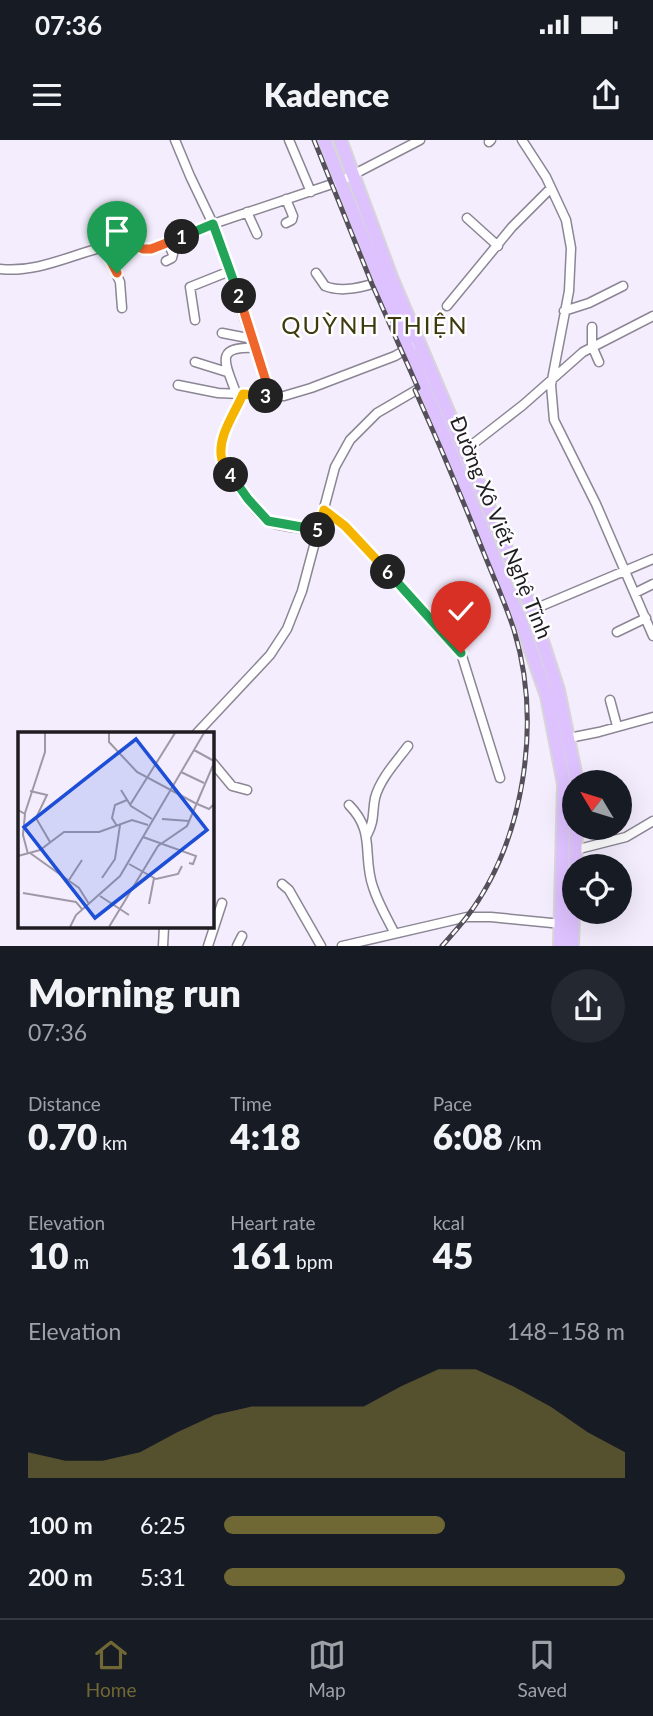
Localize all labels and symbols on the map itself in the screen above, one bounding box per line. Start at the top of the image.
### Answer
pin [87,201,147,273]
pin: 1 [164,220,200,254]
pin: 2 [222,278,256,314]
district label: QUỲNH THIỆN [281,310,469,339]
pin: 3 [248,378,284,414]
street label: Đường Xô Viết Nghệ Tĩnh [446,412,558,642]
pin: 4 [214,458,248,492]
pin: 5 [300,512,336,548]
pin: 6 [370,554,406,590]
pin [431,581,491,653]
inset map [18,732,214,928]
north arrow [562,770,632,840]

